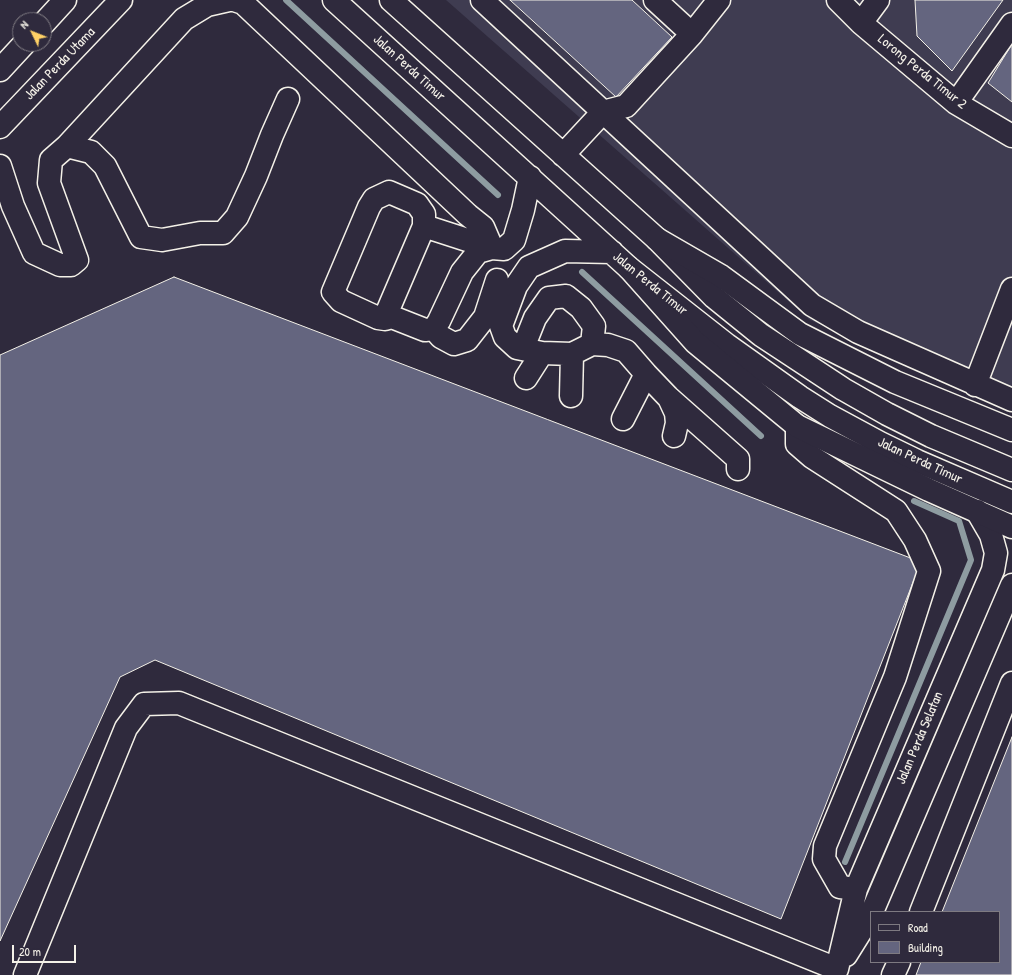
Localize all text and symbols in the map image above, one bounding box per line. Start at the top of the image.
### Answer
north arrow [12,12,52,52]
text: N [17,18,31,31]
street label: Jalan Perda Utama [21,24,99,104]
street label: Jalan Perda Timur [369,31,449,105]
street label: Lorong Perda Timur 2 [874,31,970,113]
street label: Jalan Perda Timur [609,249,691,319]
street label: Jalan Perda Timur [875,434,965,488]
street label: Jalan Perda Selatan [893,689,947,787]
legend [870,911,1000,963]
text: Road [908,919,928,936]
scale bar [14,937,78,963]
text: Building [908,939,943,956]
text: 20 m [19,943,41,960]

